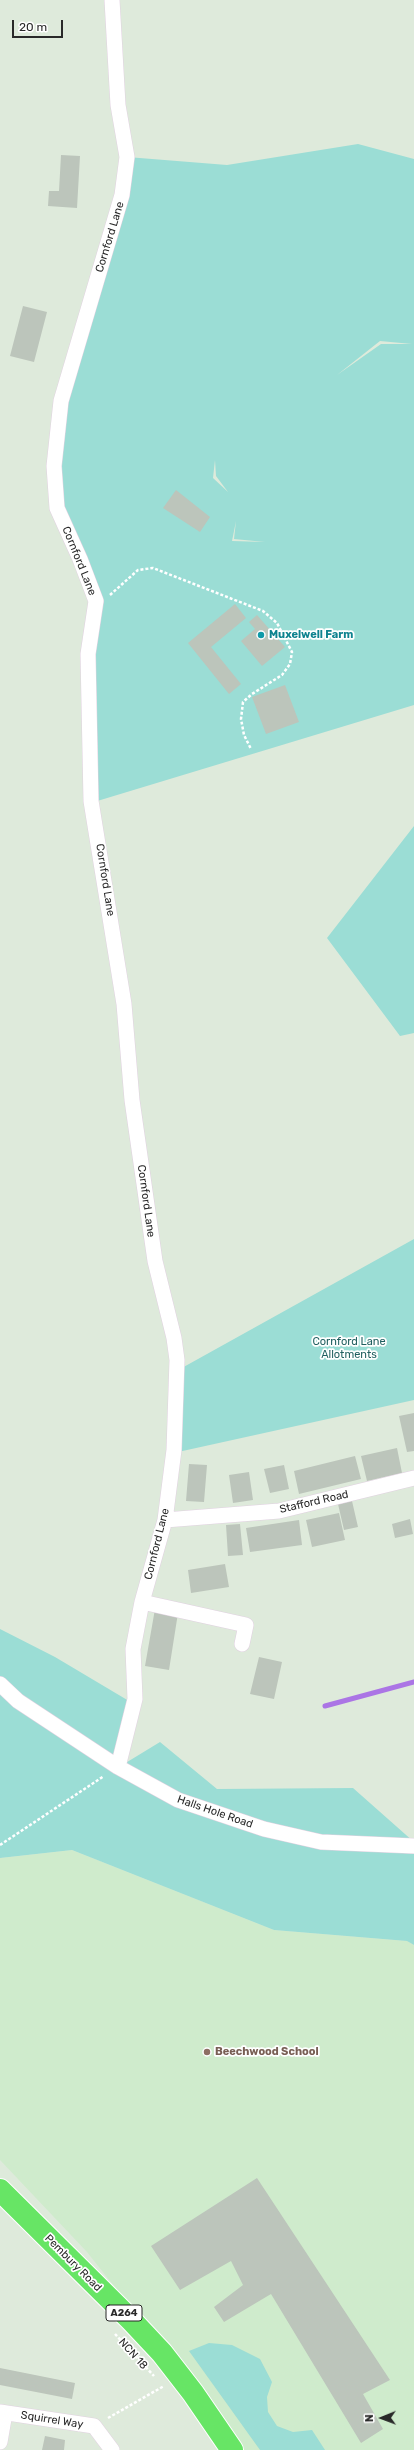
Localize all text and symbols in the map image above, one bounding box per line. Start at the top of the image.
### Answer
scale bar [14,12,65,38]
text: 20 m [19,20,47,34]
street label: Cornford Lane [93,200,127,274]
street label: Cornford Lane [59,525,99,597]
place label: Muxelwell Farm [269,628,353,642]
marker: Muxelwell Farm [256,630,266,640]
street label: Cornford Lane [93,843,117,917]
street label: Cornford Lane [134,1164,158,1238]
park label: Cornford Lane Allotments [312,1335,386,1361]
street label: Stafford Road [278,1488,350,1516]
street label: Cornford Lane [142,1507,172,1581]
street label: Halls Hole Road [175,1793,255,1831]
place label: Beechwood School [215,2045,319,2059]
marker: Beechwood School [202,2047,212,2057]
street label: Pembury Road [42,2232,104,2294]
road number: A264 [106,2305,142,2321]
street label: NCN 18 [116,2336,150,2372]
north arrow [362,2398,402,2438]
street label: Squirrel Way [20,2409,84,2431]
text: N [363,2414,376,2422]

